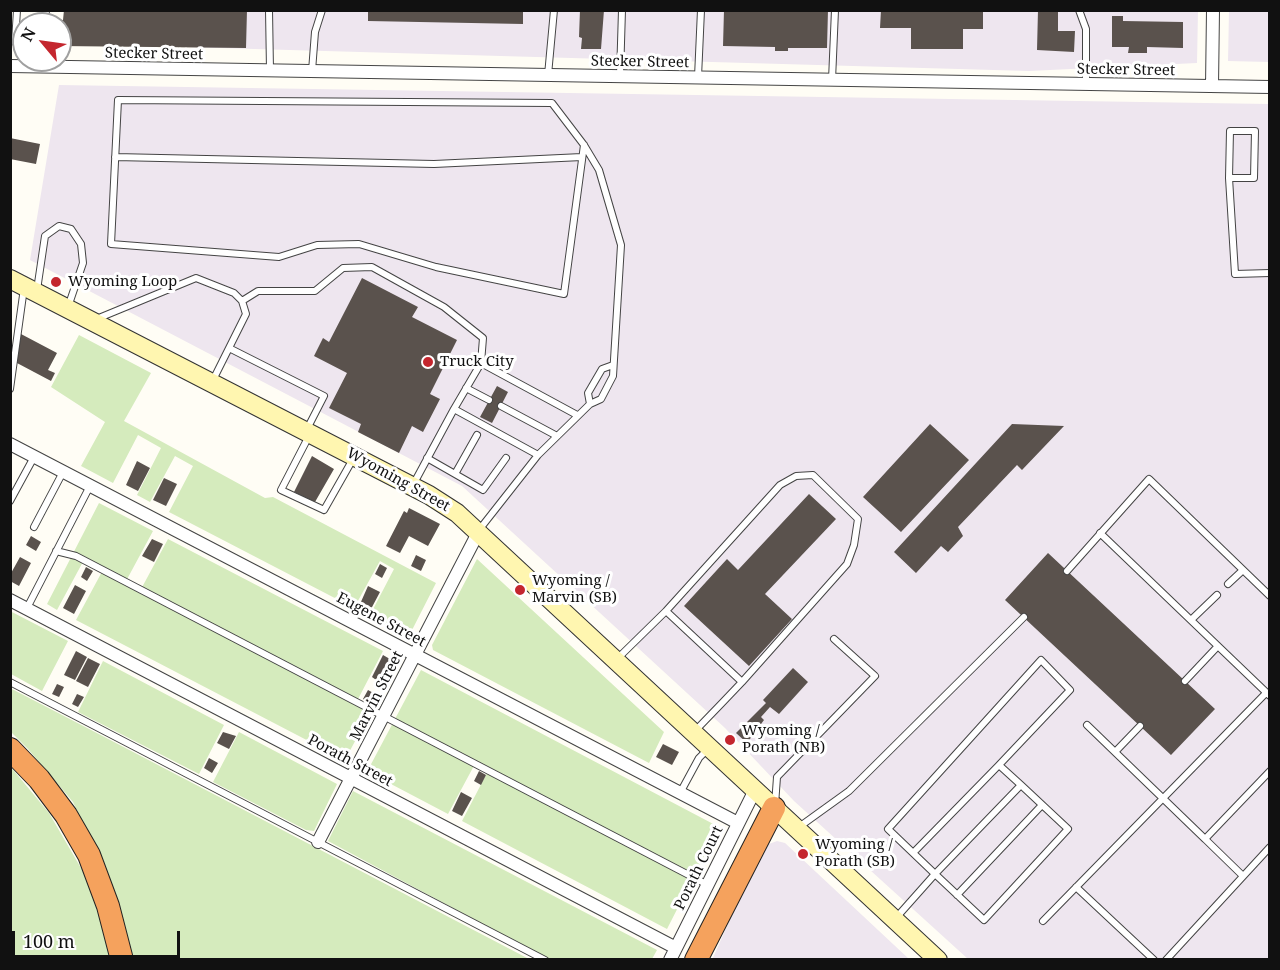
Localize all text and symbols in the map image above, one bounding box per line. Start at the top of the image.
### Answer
north arrow [12,12,72,72]
text: N [15,23,41,45]
street label: Stecker Street [105,44,203,64]
street label: Stecker Street [591,52,689,72]
street label: Stecker Street [1077,60,1175,80]
place label: Wyoming Loop [68,273,177,291]
marker: Wyoming Loop [49,275,63,289]
place label: Truck City [440,353,514,371]
marker: Truck City [421,355,435,369]
street label: Wyoming Street [343,444,453,516]
place label: Wyoming / Marvin (SB) [532,572,617,607]
marker: Wyoming / Marvin (SB) [513,583,527,597]
street label: Eugene Street [333,589,429,651]
street label: Marvin Street [347,648,407,744]
place label: Wyoming / Porath (NB) [742,722,825,757]
street label: Porath Street [305,731,395,791]
marker: Wyoming / Porath (NB) [723,733,737,747]
street label: Porath Court [671,823,727,913]
place label: Wyoming / Porath (SB) [815,836,895,871]
marker: Wyoming / Porath (SB) [796,847,810,861]
scale bar [15,919,183,957]
text: 100 m [23,929,75,953]

